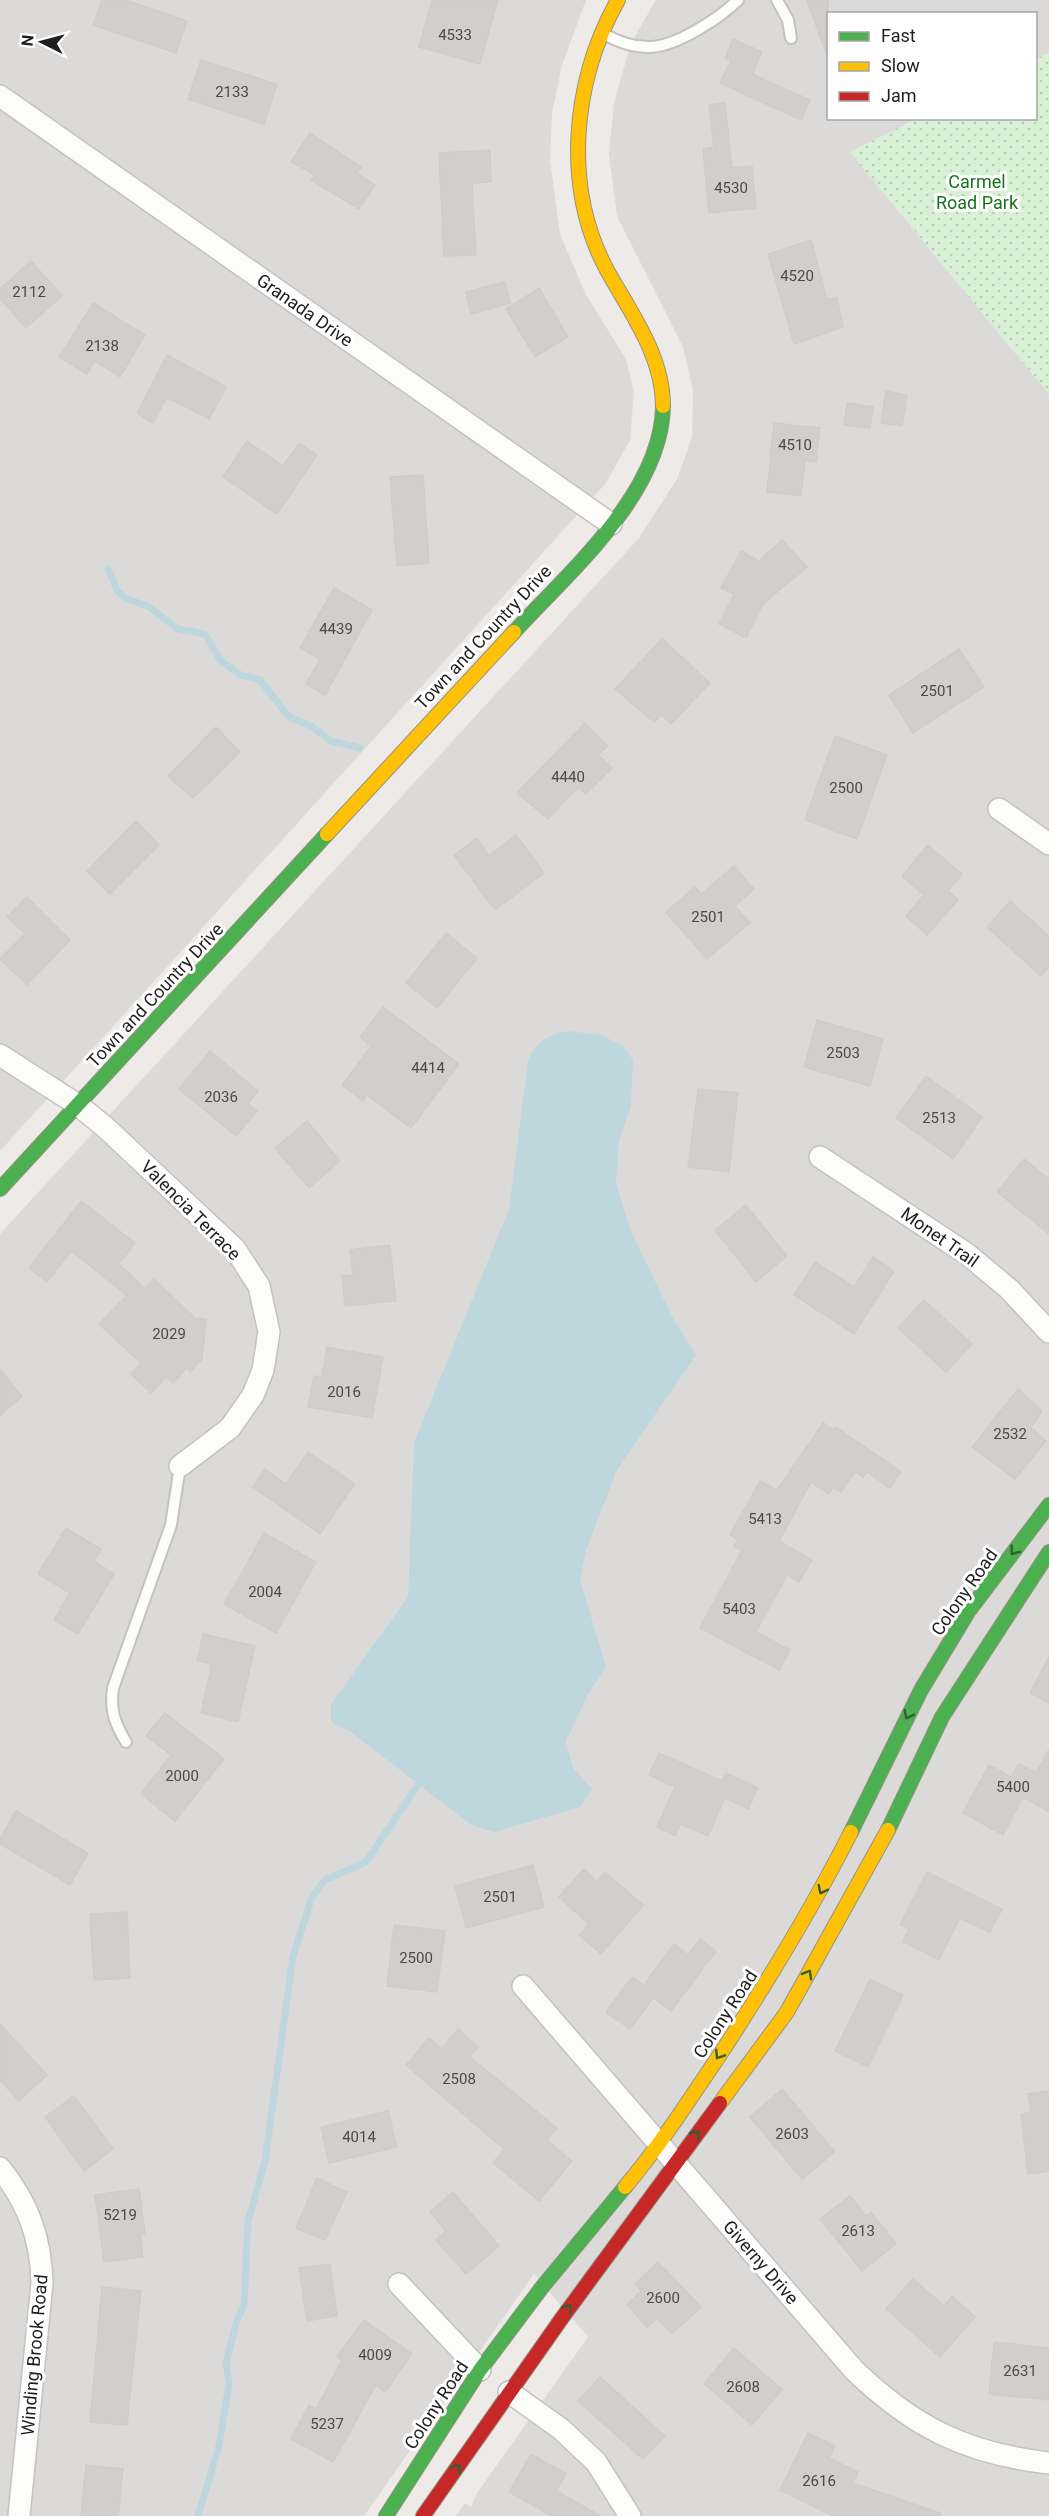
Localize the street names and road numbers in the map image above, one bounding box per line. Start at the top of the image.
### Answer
street label: Granada Drive [253,269,357,351]
street label: Town and Country Drive [411,560,555,714]
street label: Town and Country Drive [83,918,227,1072]
street label: Valencia Terrace [137,1156,245,1264]
street label: Monet Trail [897,1203,983,1271]
street label: Colony Road [926,1545,1002,1639]
street label: Colony Road [689,1966,761,2062]
street label: Giverny Drive [719,2216,803,2308]
street label: Winding Brook Road [16,2273,52,2437]
street label: Colony Road [400,2357,472,2453]

